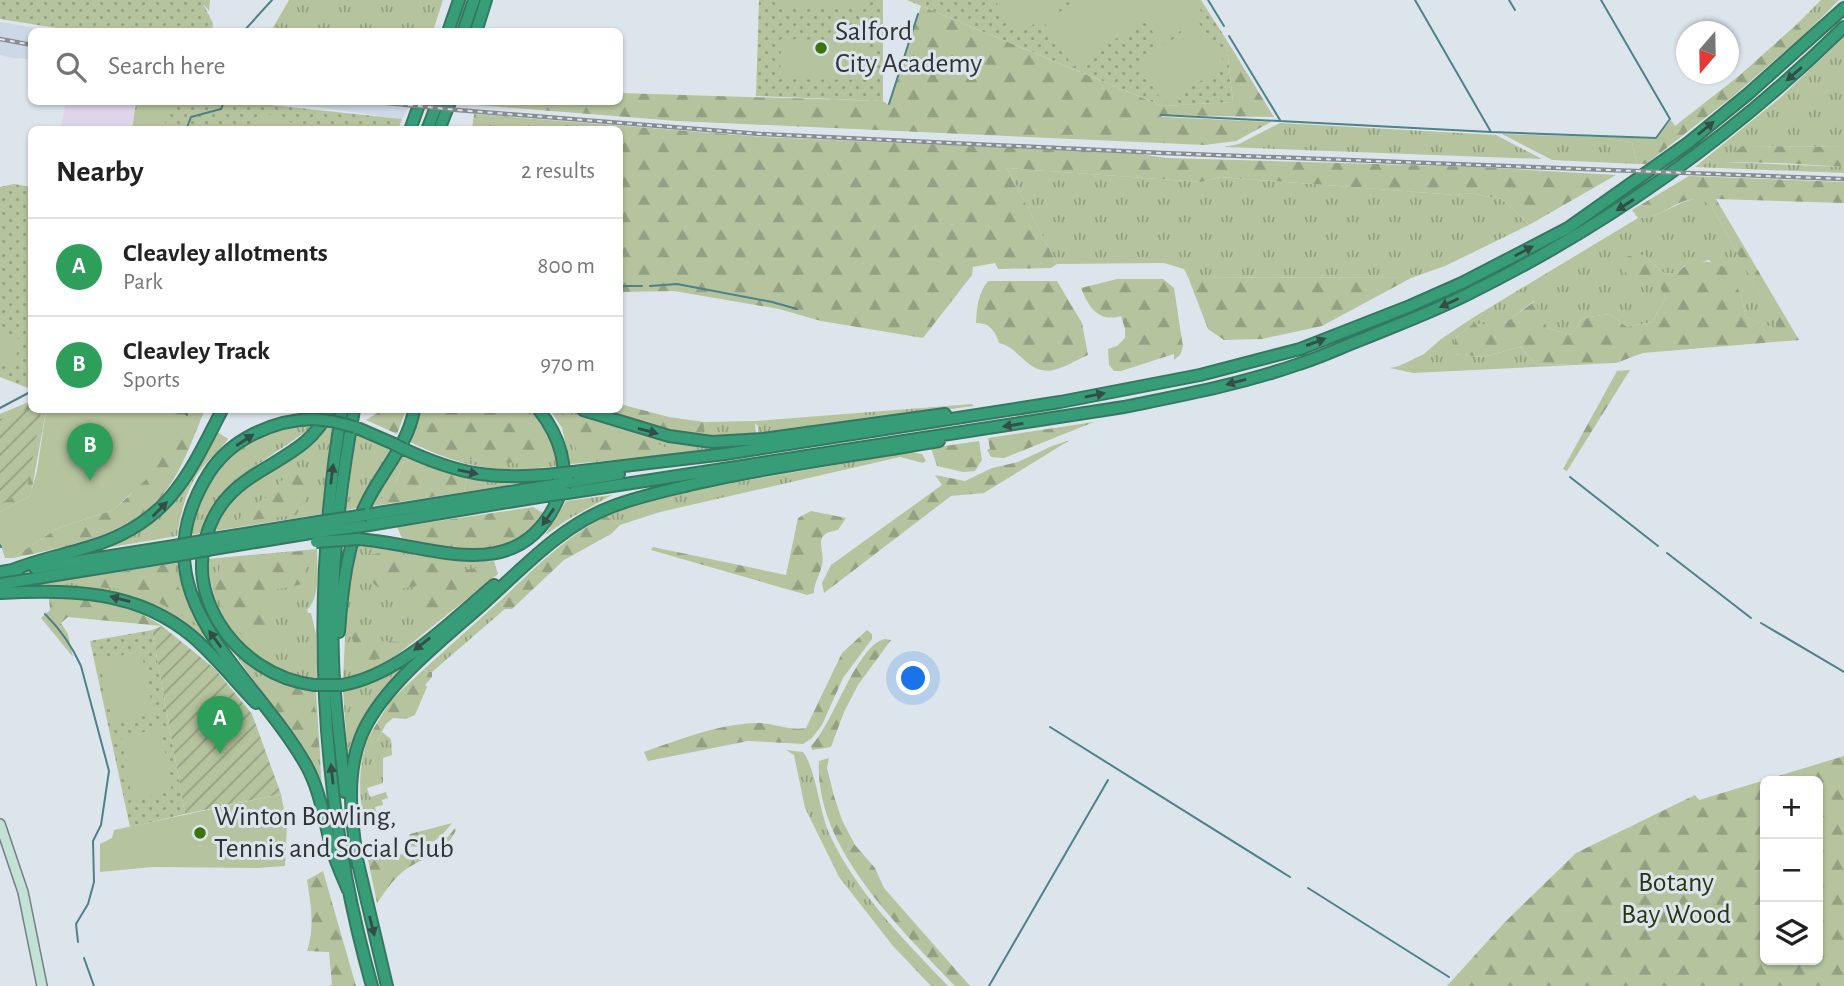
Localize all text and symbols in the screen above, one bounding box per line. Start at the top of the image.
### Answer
place label: Salford City Academy [835,18,982,78]
north arrow [1676,21,1739,84]
search box [28,28,623,105]
marker: Salford City Academy [813,40,829,56]
icon: search [52,48,90,86]
text: Search here [108,53,226,79]
one-way arrow [1785,66,1803,82]
one-way arrow [1697,122,1715,136]
text: Nearby [56,157,144,187]
text: 2 results [521,160,595,183]
one-way arrow [1615,199,1635,212]
text: Cleavley allotments [123,240,328,266]
one-way arrow [1514,245,1534,257]
text: A [72,255,86,278]
text: 800 m [538,255,595,278]
text: Park [123,271,163,294]
one-way arrow [1439,297,1459,309]
one-way arrow [1305,337,1326,348]
text: Cleavley Track [123,338,270,364]
text: B [72,353,86,376]
text: 970 m [540,353,595,376]
text: Sports [123,369,180,392]
one-way arrow [1225,378,1246,388]
one-way arrow [1084,390,1106,401]
one-way arrow [1001,420,1023,431]
pin: B [67,423,113,481]
one-way arrow [637,426,659,437]
one-way arrow [236,433,254,447]
one-way arrow [327,463,338,485]
one-way arrow [457,466,479,477]
one-way arrow [151,501,167,518]
one-way arrow [541,508,555,526]
one-way arrow [109,593,131,604]
one-way arrow [208,630,222,648]
one-way arrow [414,636,431,651]
your location [896,661,930,695]
pin: A [197,696,243,754]
one-way arrow [326,763,337,785]
map controls [1760,776,1823,965]
button: + [1760,776,1823,839]
place label: Winton Bowling, Tennis and Social Club [214,803,454,863]
marker: Winton Bowling, Tennis and Social Club [192,825,208,841]
button: − [1760,839,1823,902]
park label: Botany Bay Wood [1621,869,1731,929]
button: layers [1760,902,1823,965]
one-way arrow [367,915,378,937]

